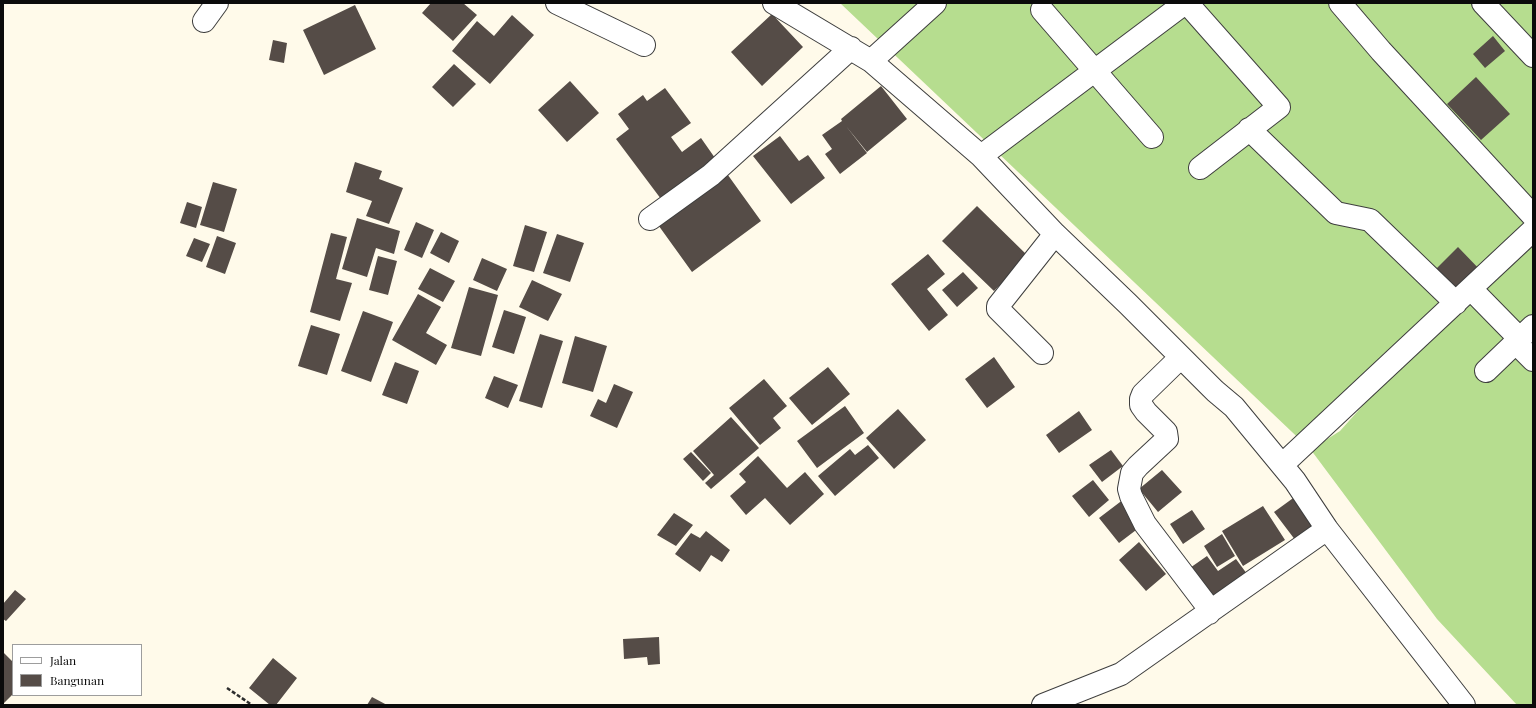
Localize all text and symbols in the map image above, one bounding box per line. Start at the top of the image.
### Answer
legend [12,644,142,696]
text: Jalan [50,652,76,668]
text: Bangunan [50,672,104,688]

